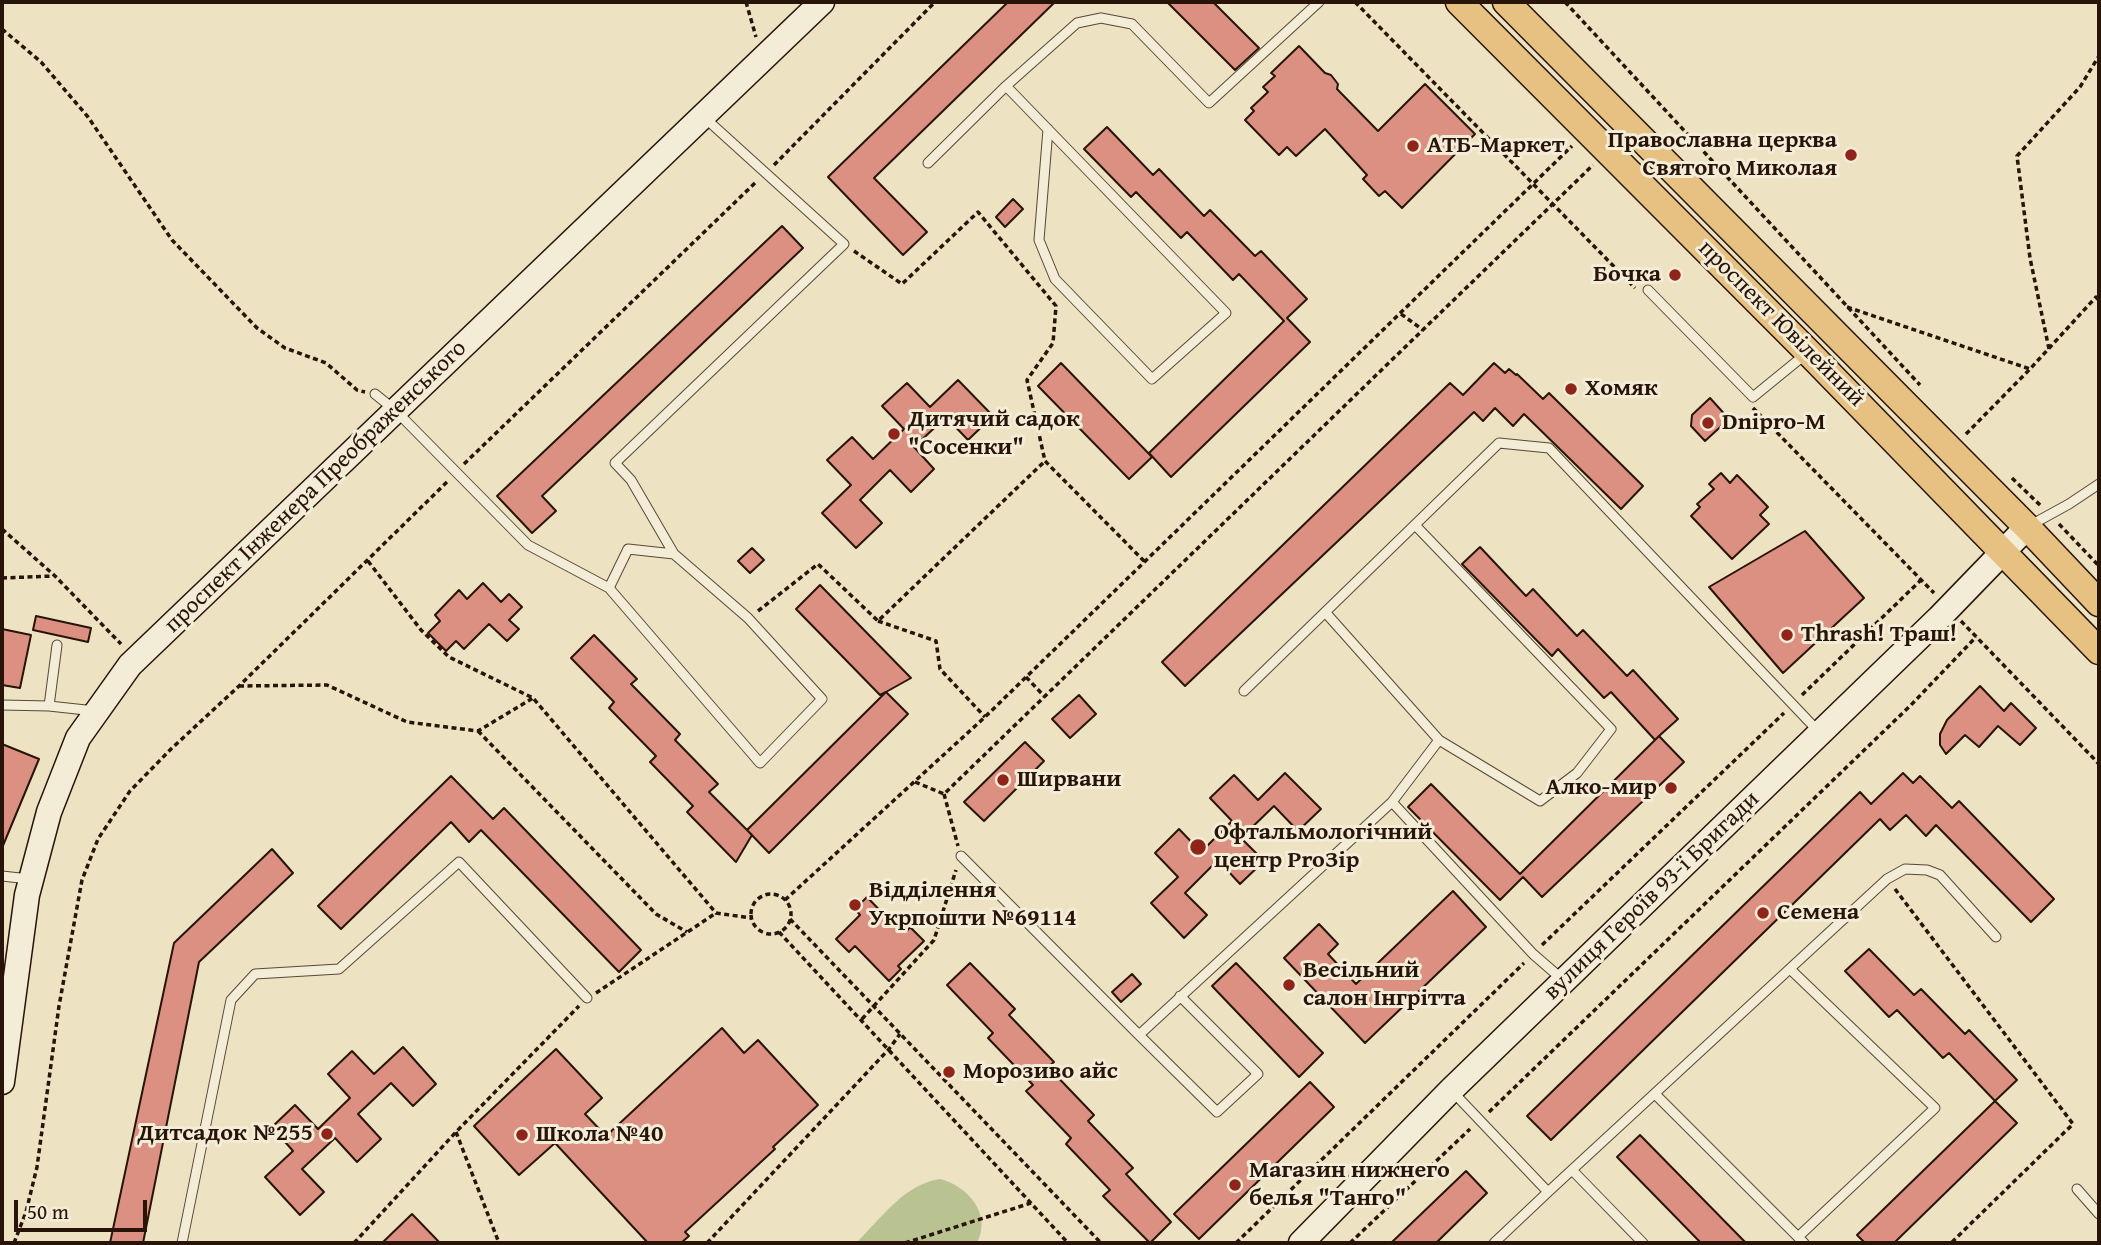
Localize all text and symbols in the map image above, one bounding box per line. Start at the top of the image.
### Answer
place label: Православна церква Святого Миколая [1608,127,1837,183]
place label: АТБ-Маркет [1427,132,1565,160]
marker: АТБ-Маркет [1405,138,1421,154]
marker: Православна церква Святого Миколая [1843,147,1859,163]
street label: проспект Ювілейний [1692,235,1870,413]
place label: Бочка [1593,261,1661,289]
marker: Бочка [1667,267,1683,283]
street label: проспект Інженера Преображенського [159,335,473,639]
place label: Хомяк [1585,375,1658,403]
marker: Хомяк [1563,381,1579,397]
place label: Дитячий садок "Сосенки" [908,406,1080,462]
place label: Dnipro-M [1722,409,1826,437]
marker: Dnipro-M [1700,415,1716,431]
marker: Дитячий садок "Сосенки" [886,426,902,442]
place label: Thrash! Траш! [1801,621,1957,649]
marker: Thrash! Траш! [1779,627,1795,643]
place label: Ширвани [1017,766,1121,794]
marker: Ширвани [995,772,1011,788]
place label: Алко-мир [1546,774,1657,802]
marker: Алко-мир [1663,780,1679,796]
street label: вулиця Героїв 93-ї Бригади [1538,785,1766,1007]
place label: Офтальмологічний центр ProЗір [1214,819,1432,875]
marker: Офтальмологічний центр ProЗір [1188,837,1208,857]
place label: Відділення Укрпошти №69114 [869,877,1077,933]
marker: Відділення Укрпошти №69114 [847,897,863,913]
place label: Семена [1777,899,1859,927]
marker: Семена [1755,905,1771,921]
place label: Весільний салон Інгрітта [1303,957,1466,1013]
marker: Весільний салон Інгрітта [1281,977,1297,993]
place label: Морозиво айс [963,1058,1118,1086]
marker: Морозиво айс [941,1064,957,1080]
place label: Дитсадок №255 [138,1120,313,1148]
place label: Школа №40 [536,1121,663,1149]
marker: Дитсадок №255 [319,1126,335,1142]
marker: Школа №40 [514,1127,530,1143]
place label: Магазин нижнего белья "Танго" [1249,1157,1450,1213]
marker: Магазин нижнего белья "Танго" [1227,1177,1243,1193]
scale bar [18,1186,150,1230]
text: 50 m [27,1196,69,1227]

